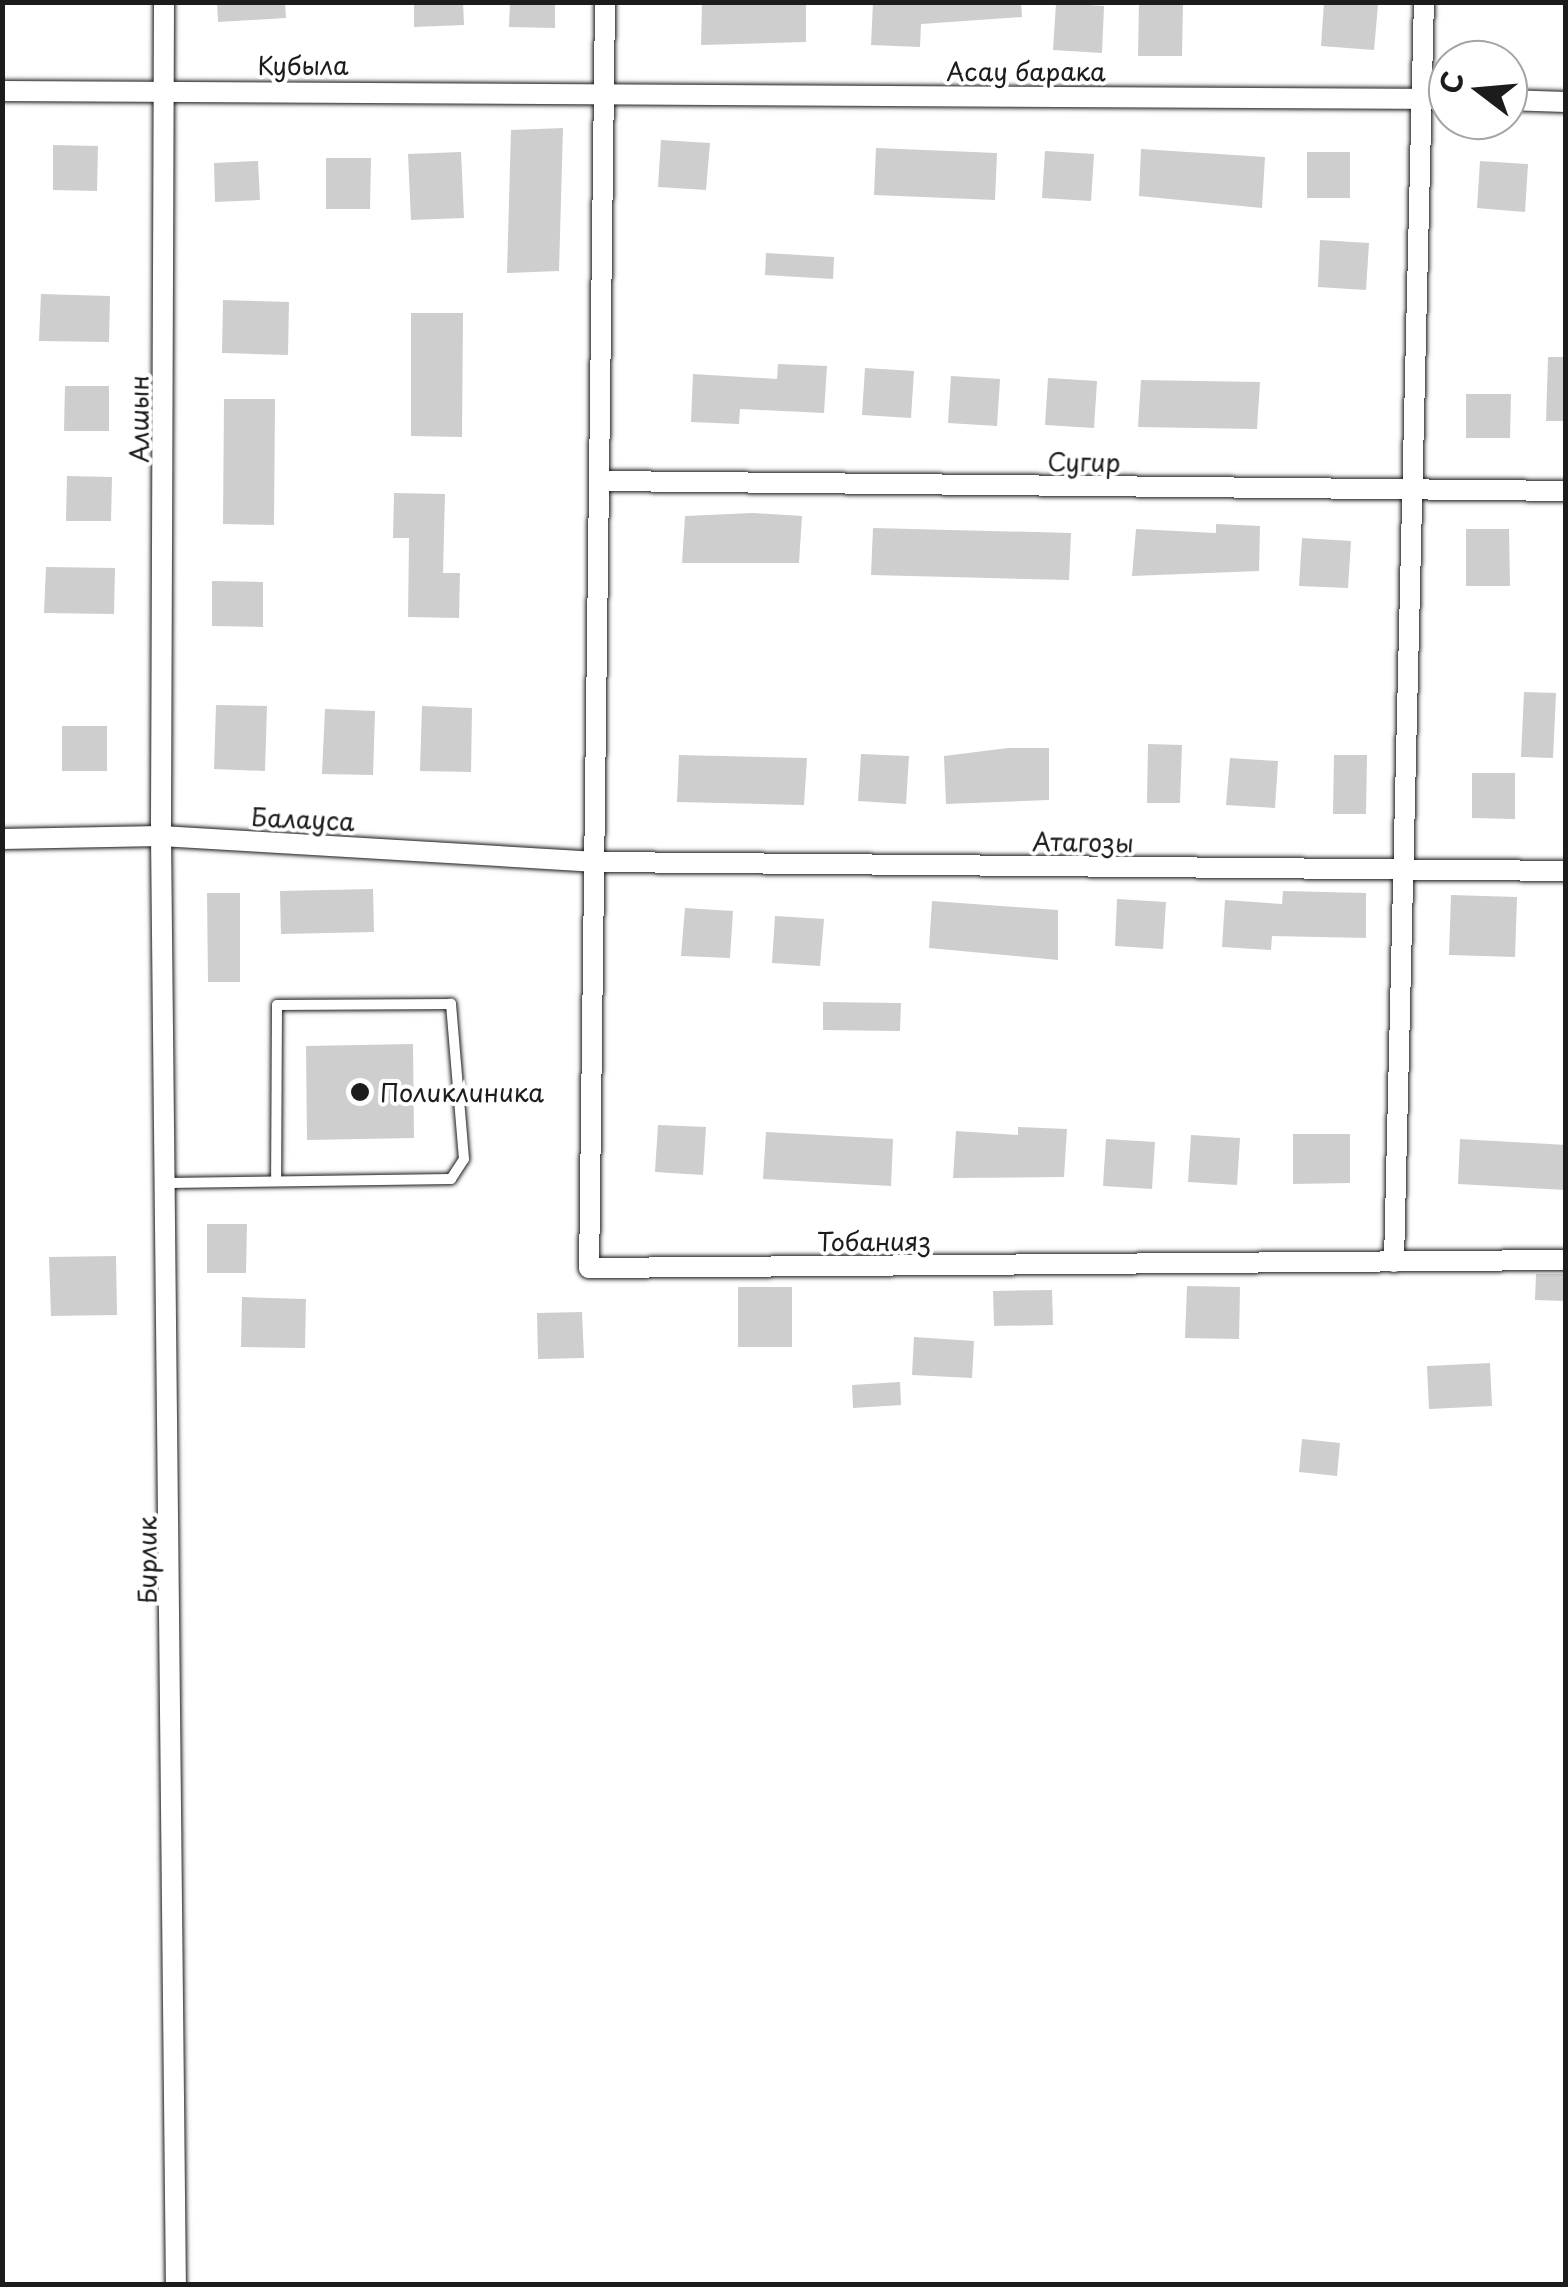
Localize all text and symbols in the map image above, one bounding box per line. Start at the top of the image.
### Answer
north arrow [1428,40,1528,140]
street label: Кубыла [258,50,348,80]
street label: Асау барака [946,56,1106,86]
text: С [1427,66,1474,98]
street label: Алшын [124,375,154,463]
street label: Сугир [1047,446,1121,478]
street label: Балауса [251,801,355,837]
street label: Атагозы [1032,826,1134,858]
place label: Поликлиника [380,1077,544,1107]
marker: Поликлиника [349,1081,371,1103]
street label: Тобанияз [817,1226,931,1256]
street label: Бирлик [132,1516,162,1604]

